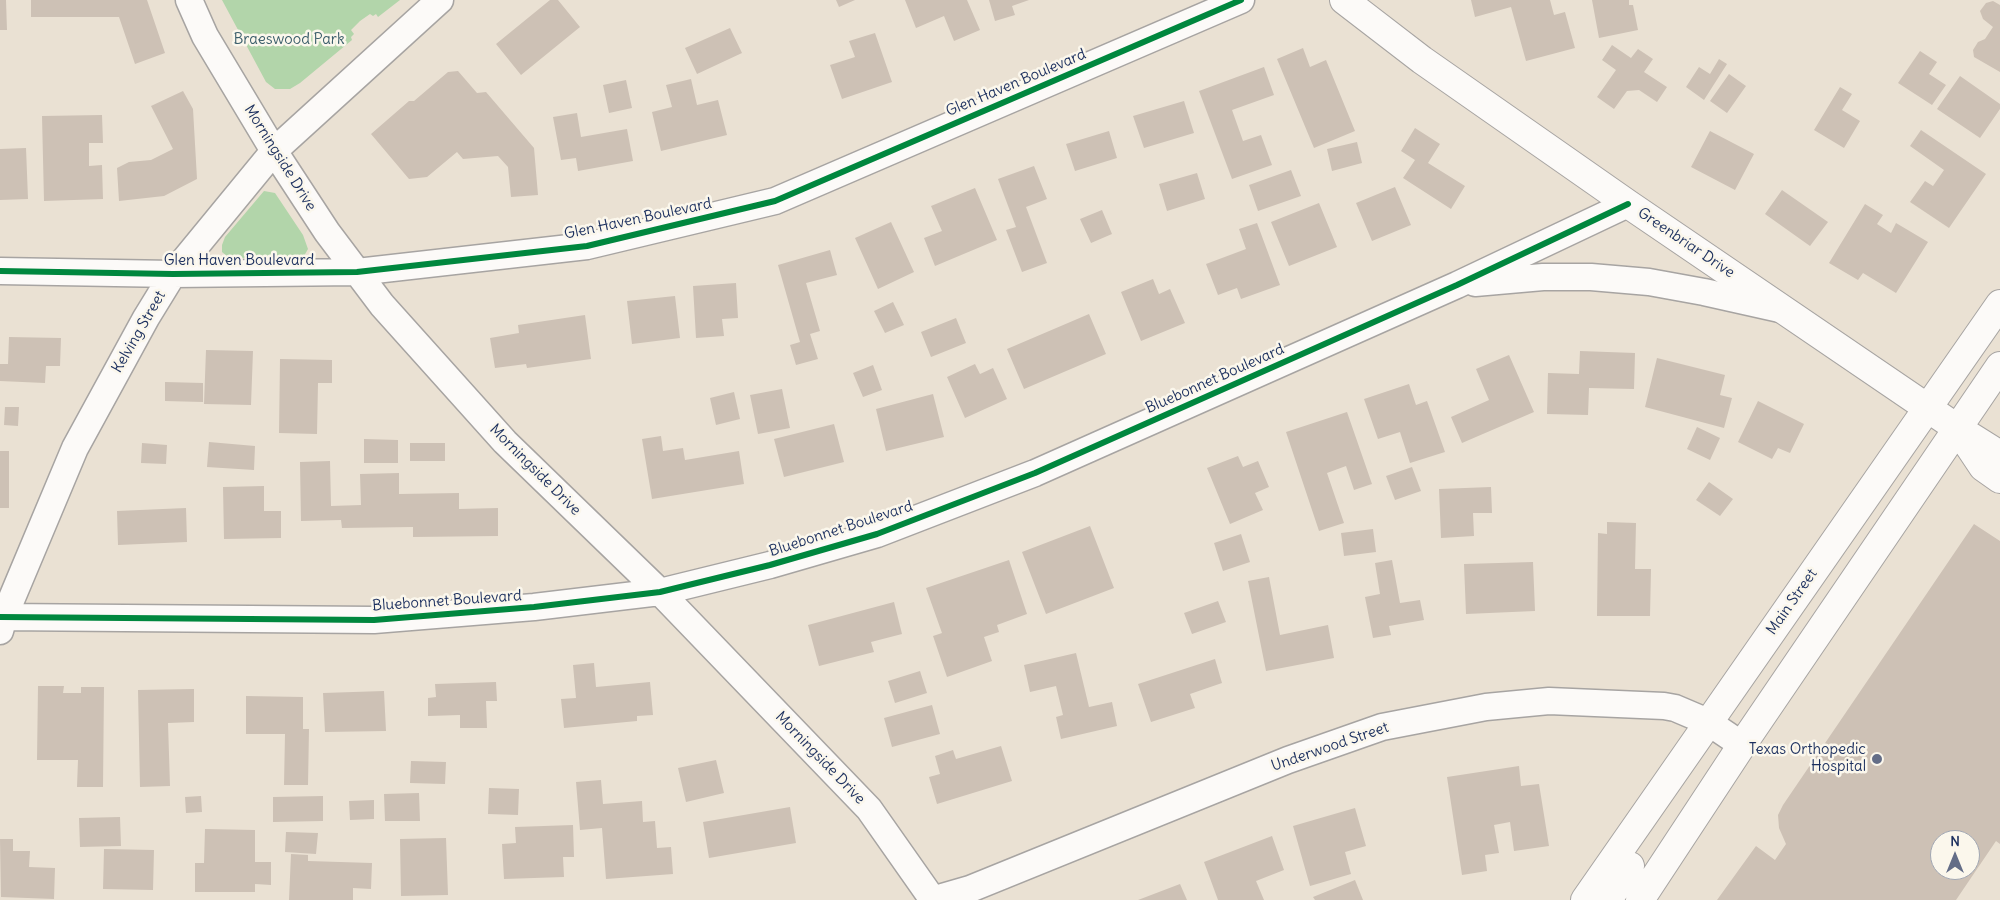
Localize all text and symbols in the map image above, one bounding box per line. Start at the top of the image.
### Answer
park label: Braeswood Park [233,31,345,49]
street label: Glen Haven Boulevard [943,45,1089,121]
street label: Morningside Drive [240,102,320,214]
street label: Glen Haven Boulevard [563,195,713,243]
street label: Greenbriar Drive [1634,204,1738,282]
street label: Glen Haven Boulevard [164,252,314,270]
street label: Kelving Street [108,288,170,376]
street label: Bluebonnet Boulevard [1143,340,1287,418]
street label: Morningside Drive [486,421,584,519]
street label: Bluebonnet Boulevard [767,497,915,561]
street label: Main Street [1763,566,1821,638]
street label: Bluebonnet Boulevard [372,587,522,615]
street label: Morningside Drive [771,708,869,808]
street label: Underwood Street [1269,718,1391,776]
place label: Texas Orthopedic Hospital [1749,741,1866,776]
marker: Texas Orthopedic Hospital [1870,752,1884,766]
north arrow [1930,830,1980,880]
text: N [1950,832,1960,850]

